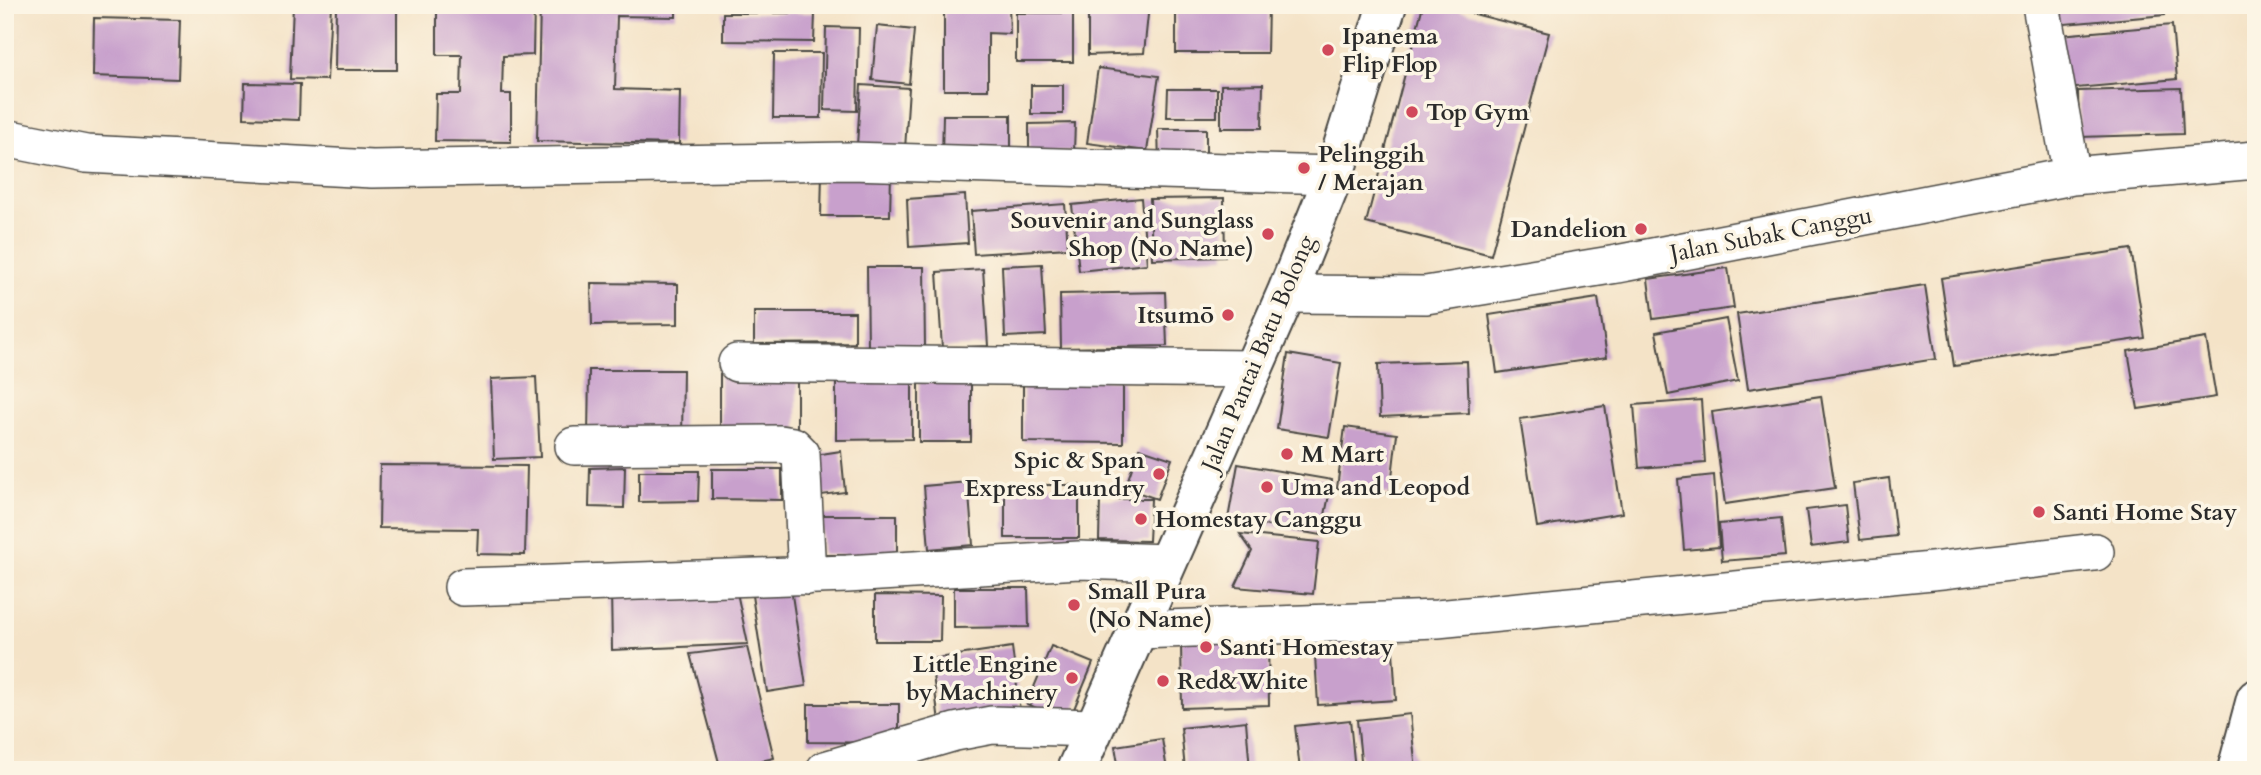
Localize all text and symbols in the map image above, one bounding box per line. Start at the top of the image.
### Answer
place label: Ipanema Flip Flop [1342,20,1438,81]
marker: Ipanema Flip Flop [1320,42,1336,58]
place label: Top Gym [1426,96,1530,129]
marker: Top Gym [1404,104,1420,120]
place label: Pelinggih / Merajan [1318,138,1425,199]
marker: Pelinggih / Merajan [1296,160,1312,176]
street label: Jalan Subak Canggu [1664,199,1875,271]
place label: Souvenir and Sunglass Shop (No Name) [1011,204,1254,265]
place label: Dandelion [1511,213,1628,246]
marker: Dandelion [1633,221,1649,237]
marker: Souvenir and Sunglass Shop (No Name) [1260,226,1276,242]
street label: Jalan Pantai Batu Bolong [1193,229,1323,479]
place label: Itsumō [1137,299,1214,332]
marker: Itsumō [1220,307,1236,323]
place label: M Mart [1301,438,1385,471]
place label: Spic & Span Express Laundry [964,444,1146,505]
marker: M Mart [1279,446,1295,462]
marker: Spic & Span Express Laundry [1151,466,1167,482]
place label: Uma and Leopod [1281,471,1471,504]
marker: Uma and Leopod [1259,479,1275,495]
place label: Santi Home Stay [2053,496,2237,529]
place label: Homestay Canggu [1155,503,1362,536]
marker: Santi Home Stay [2031,504,2047,520]
marker: Homestay Canggu [1133,511,1149,527]
place label: Small Pura (No Name) [1088,575,1212,636]
marker: Small Pura (No Name) [1066,597,1082,613]
place label: Santi Homestay [1220,631,1394,664]
marker: Santi Homestay [1198,639,1214,655]
place label: Little Engine by Machinery [906,648,1058,709]
place label: Red&White [1177,665,1308,698]
marker: Little Engine by Machinery [1064,670,1080,686]
marker: Red&White [1155,673,1171,689]

